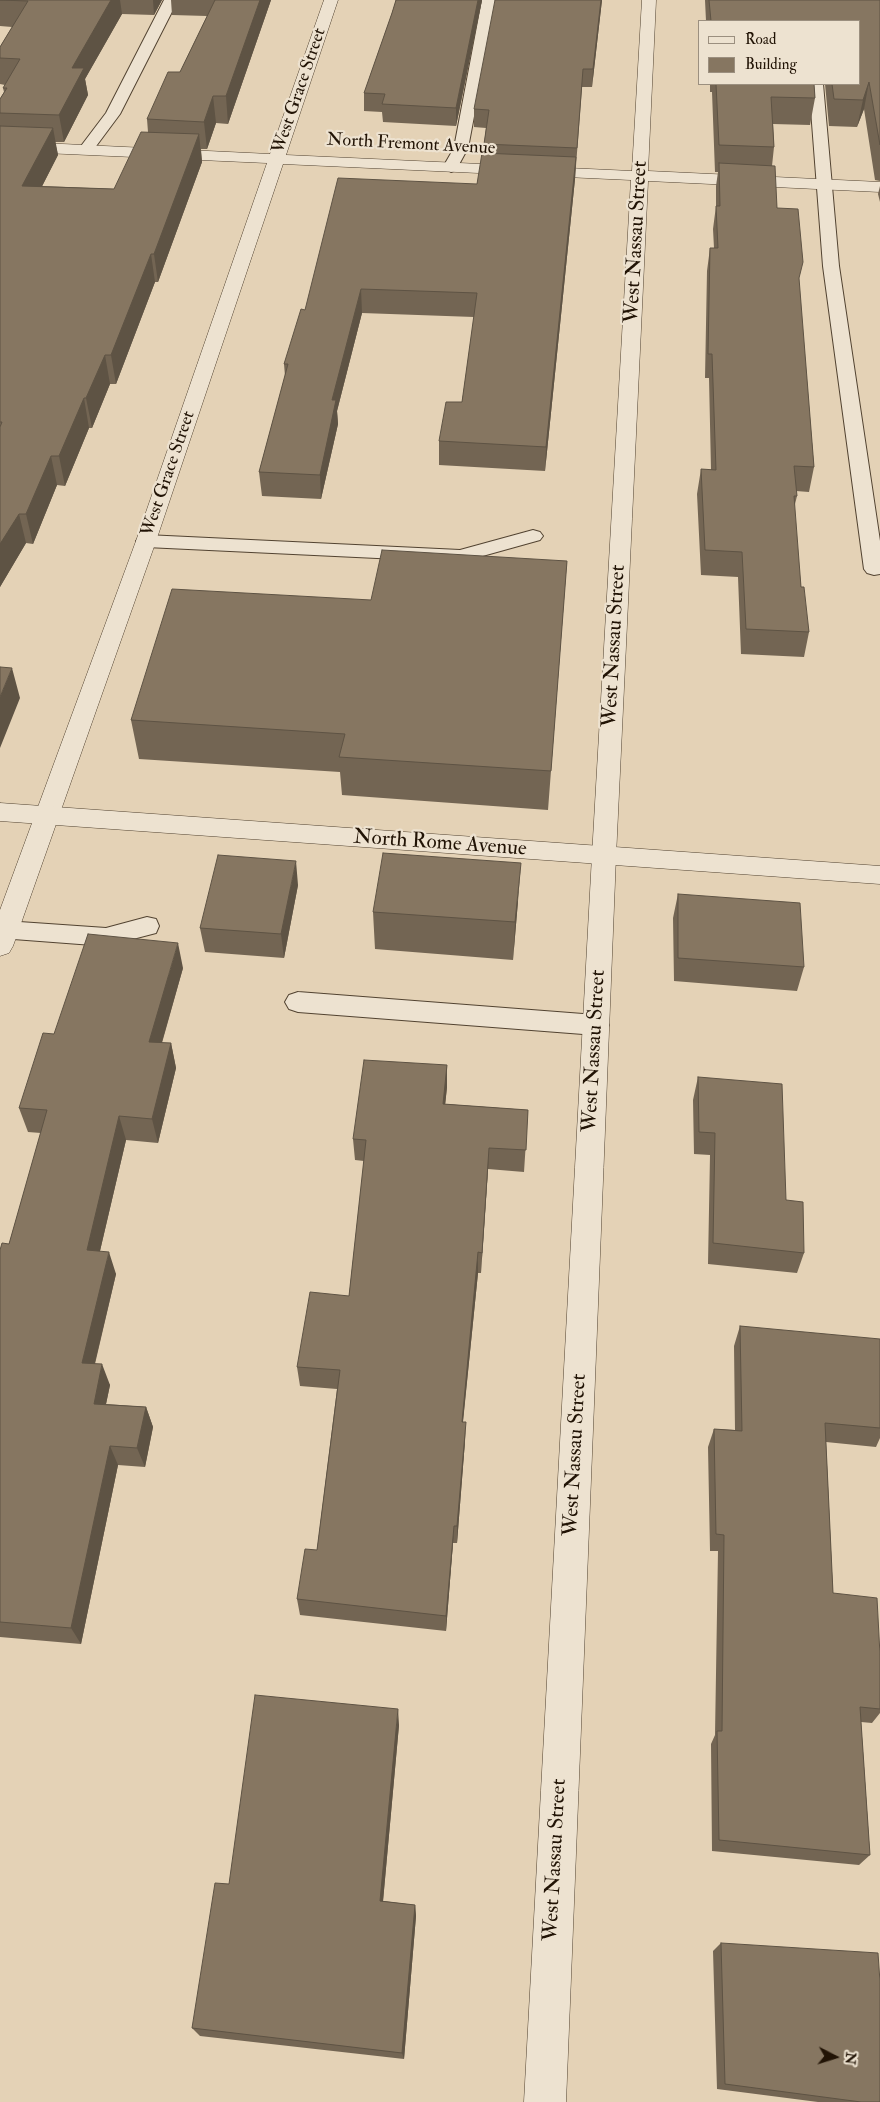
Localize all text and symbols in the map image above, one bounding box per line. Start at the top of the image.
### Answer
legend [698,20,860,85]
street label: West Grace Street [268,25,332,157]
text: Road [745,30,776,49]
text: Building [745,55,797,74]
street label: North Fremont Avenue [326,130,496,160]
street label: West Nassau Street [620,160,654,324]
street label: West Grace Street [137,408,201,540]
street label: West Nassau Street [598,564,632,728]
street label: North Rome Avenue [353,825,527,863]
street label: West Nassau Street [578,969,612,1133]
street label: West Nassau Street [559,1373,593,1537]
street label: West Nassau Street [539,1778,573,1942]
north arrow [810,2032,860,2082]
text: N [841,2051,859,2065]

